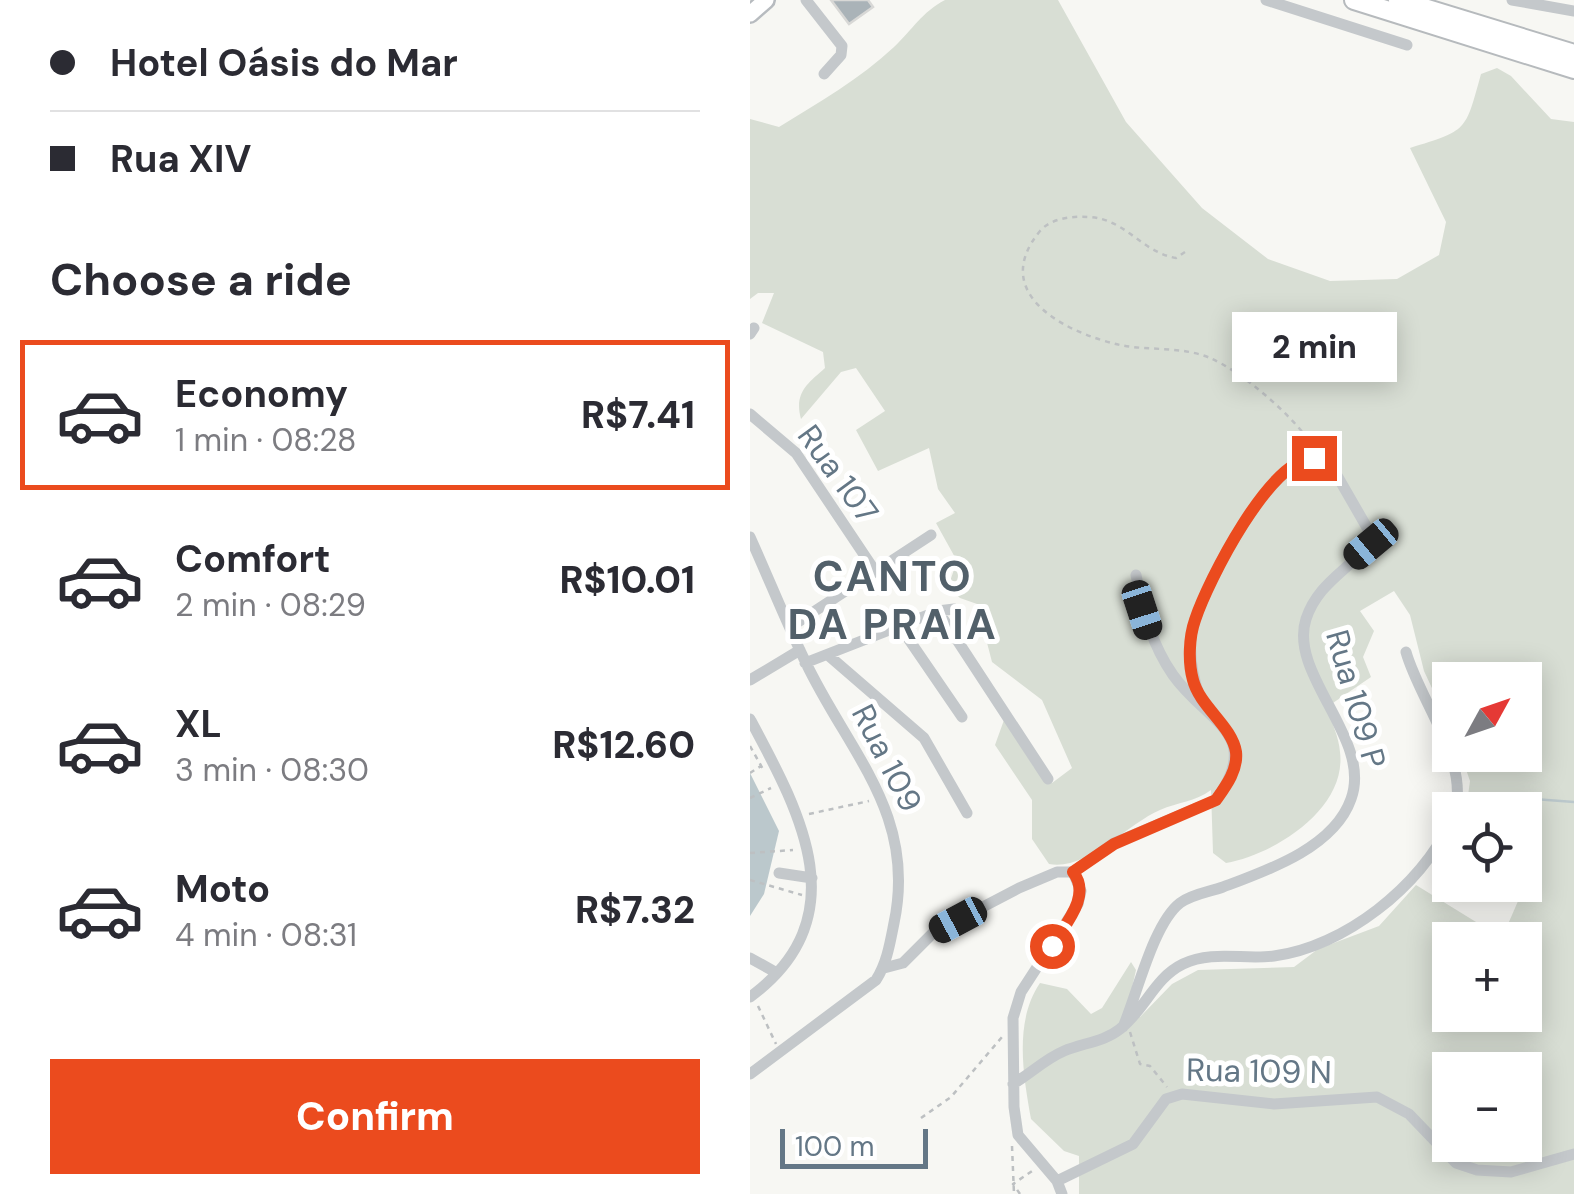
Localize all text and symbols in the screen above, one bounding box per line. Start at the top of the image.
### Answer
text: Hotel Oásis do Mar [110,38,458,88]
text: Rua XIV [110,134,251,184]
text: Choose a ride [50,250,352,309]
callout: 2 min [1232,313,1396,383]
text: 2 min [1272,326,1357,368]
text: Economy [175,369,348,419]
icon: car [55,370,145,460]
text: R$7.41 [581,390,695,440]
street label: Rua 107 [788,416,888,532]
text: 1 min · 08:28 [175,419,357,461]
route end [1292,436,1337,481]
car [1338,513,1404,575]
text: Comfort [175,534,331,584]
icon: car [55,535,145,625]
district label: CANTO DA PRAIA [788,549,998,652]
text: R$10.01 [559,555,695,605]
car [1118,577,1166,643]
text: 2 min · 08:29 [175,584,366,626]
street label: Rua 109 P [1316,625,1396,773]
north arrow [1432,662,1542,772]
map controls [1432,662,1542,1162]
street label: Rua 109 [842,697,932,819]
text: XL [175,699,222,749]
icon: car [55,700,145,790]
text: R$12.60 [552,720,695,770]
text: 3 min · 08:30 [175,749,369,791]
button: locate [1432,792,1542,902]
text: Moto [175,864,270,914]
icon: car [55,865,145,955]
text: R$7.32 [575,885,695,935]
car [924,893,992,947]
text: 4 min · 08:31 [175,914,357,956]
button: + [1432,922,1542,1032]
route start [1030,924,1075,969]
street label: Rua 109 N [1186,1049,1332,1093]
button: − [1432,1052,1542,1162]
button: Confirm [50,1059,700,1174]
scale bar [780,1124,928,1168]
text: 100 m [795,1128,874,1165]

